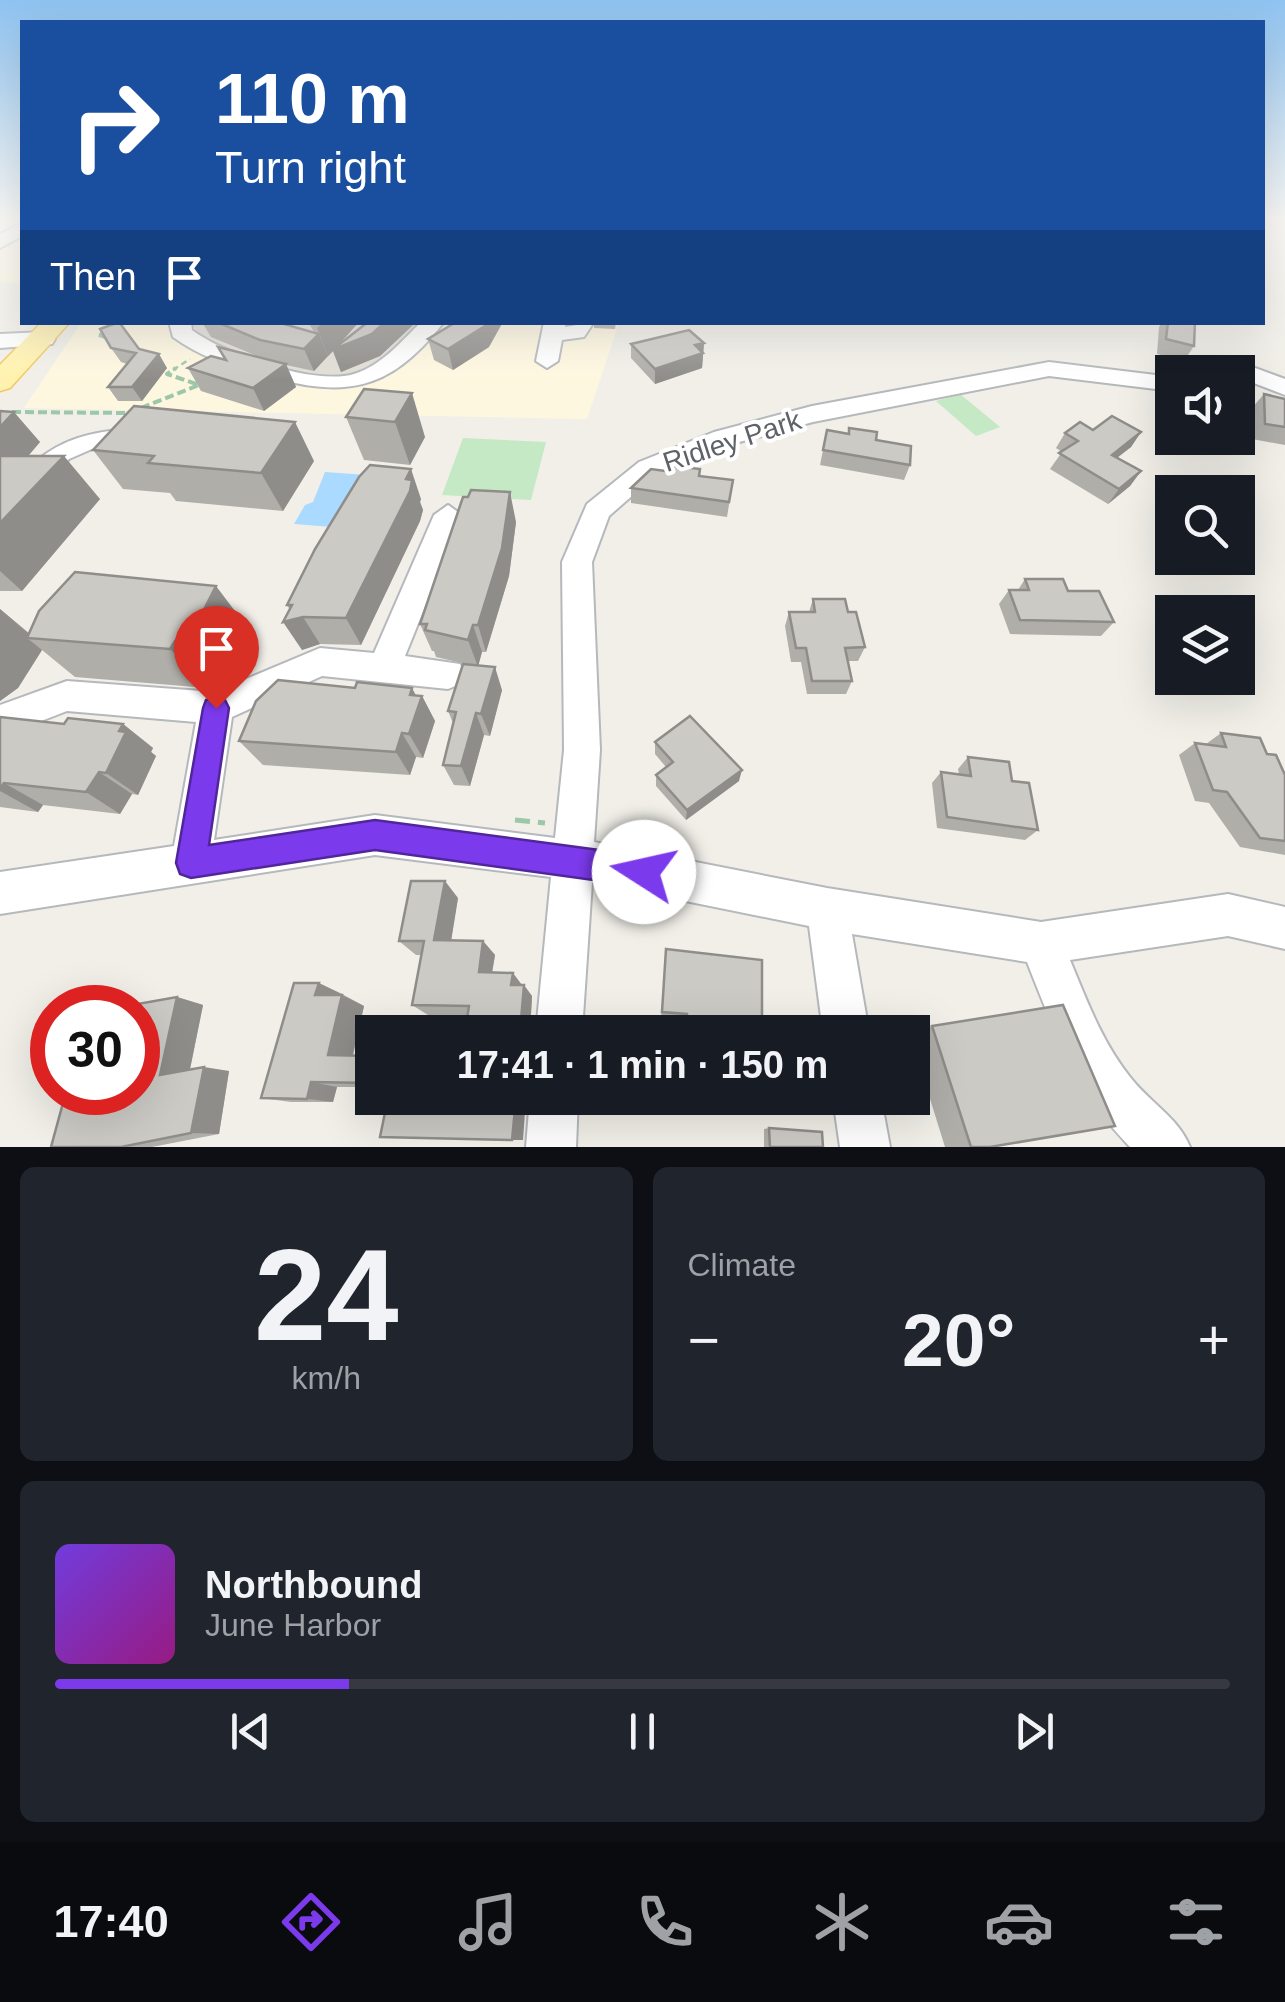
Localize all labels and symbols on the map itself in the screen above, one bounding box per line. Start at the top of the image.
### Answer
street label: Ridley Park [659,404,806,478]
pin [174,606,259,709]
position arrow [592,820,696,924]
speed limit sign: 30 [30,985,160,1115]

